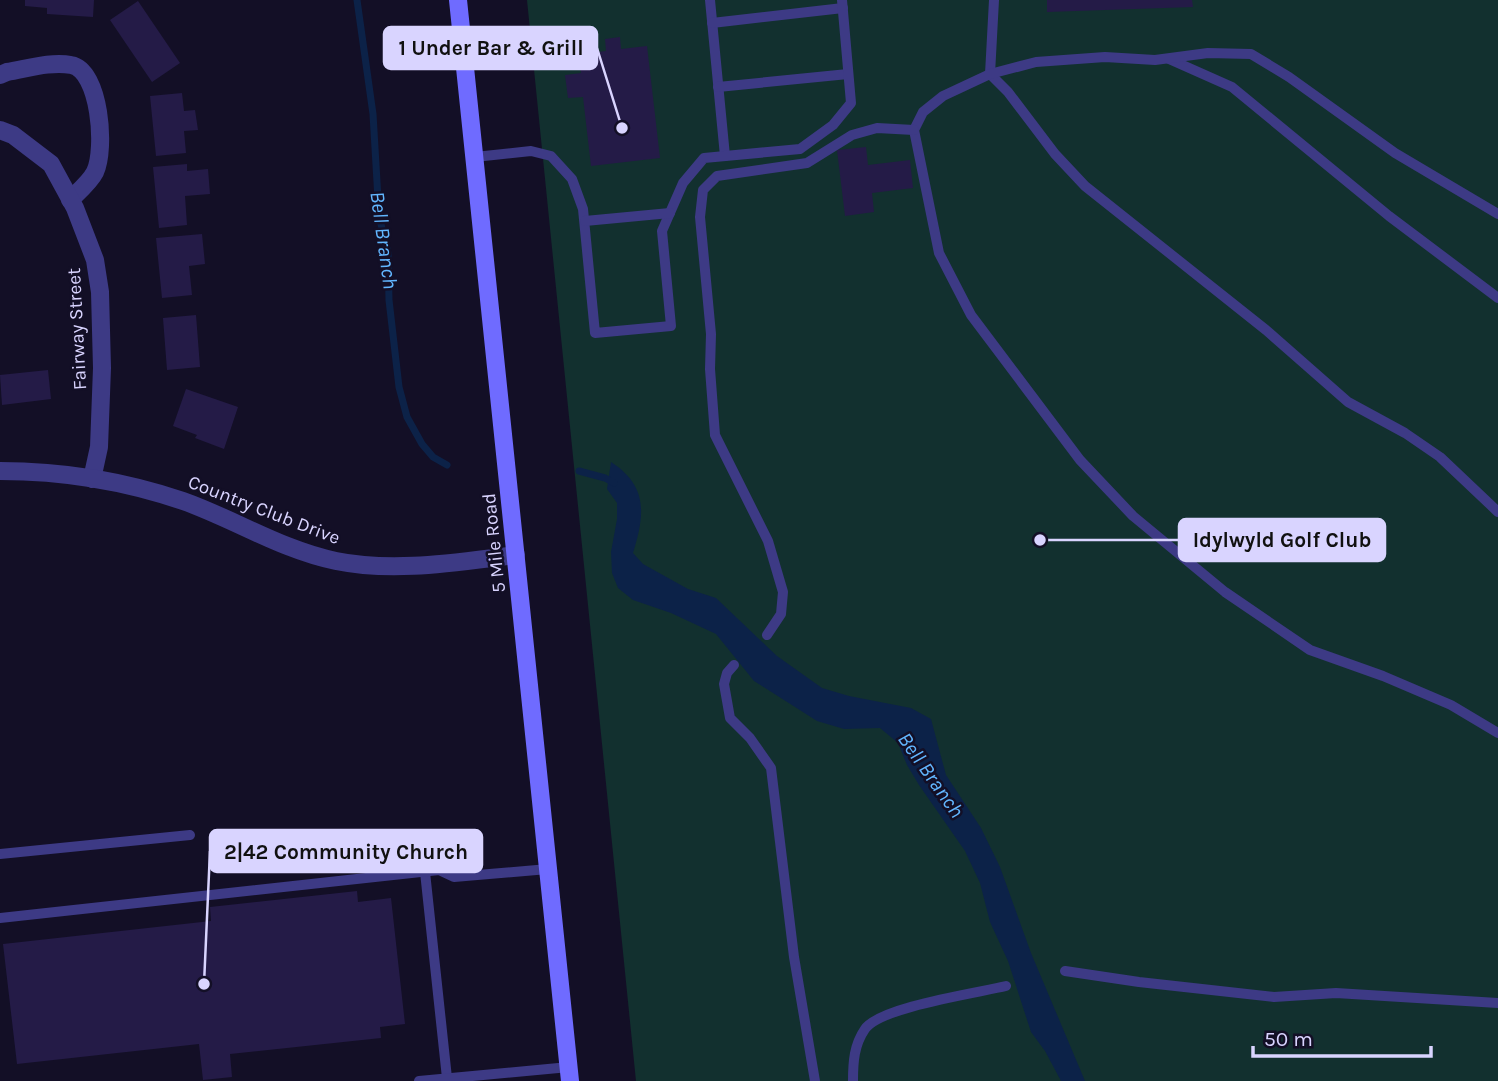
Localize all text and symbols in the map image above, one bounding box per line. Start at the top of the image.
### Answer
callout: 1 Under Bar & Grill [384,27,597,69]
text: 1 Under Bar & Grill [398,36,584,60]
water label: Bell Branch [365,189,403,291]
street label: Fairway Street [63,267,91,391]
street label: Country Club Drive [185,471,343,549]
street label: 5 Mile Road [478,492,510,594]
callout: Idylwyld Golf Club [1179,519,1385,561]
text: Idylwyld Golf Club [1193,528,1371,552]
water label: Bell Branch [893,728,969,822]
callout: 2|42 Community Church [210,830,482,872]
text: 2|42 Community Church [224,840,468,864]
scale bar [1253,1014,1432,1058]
text: 50 m [1264,1027,1313,1051]

